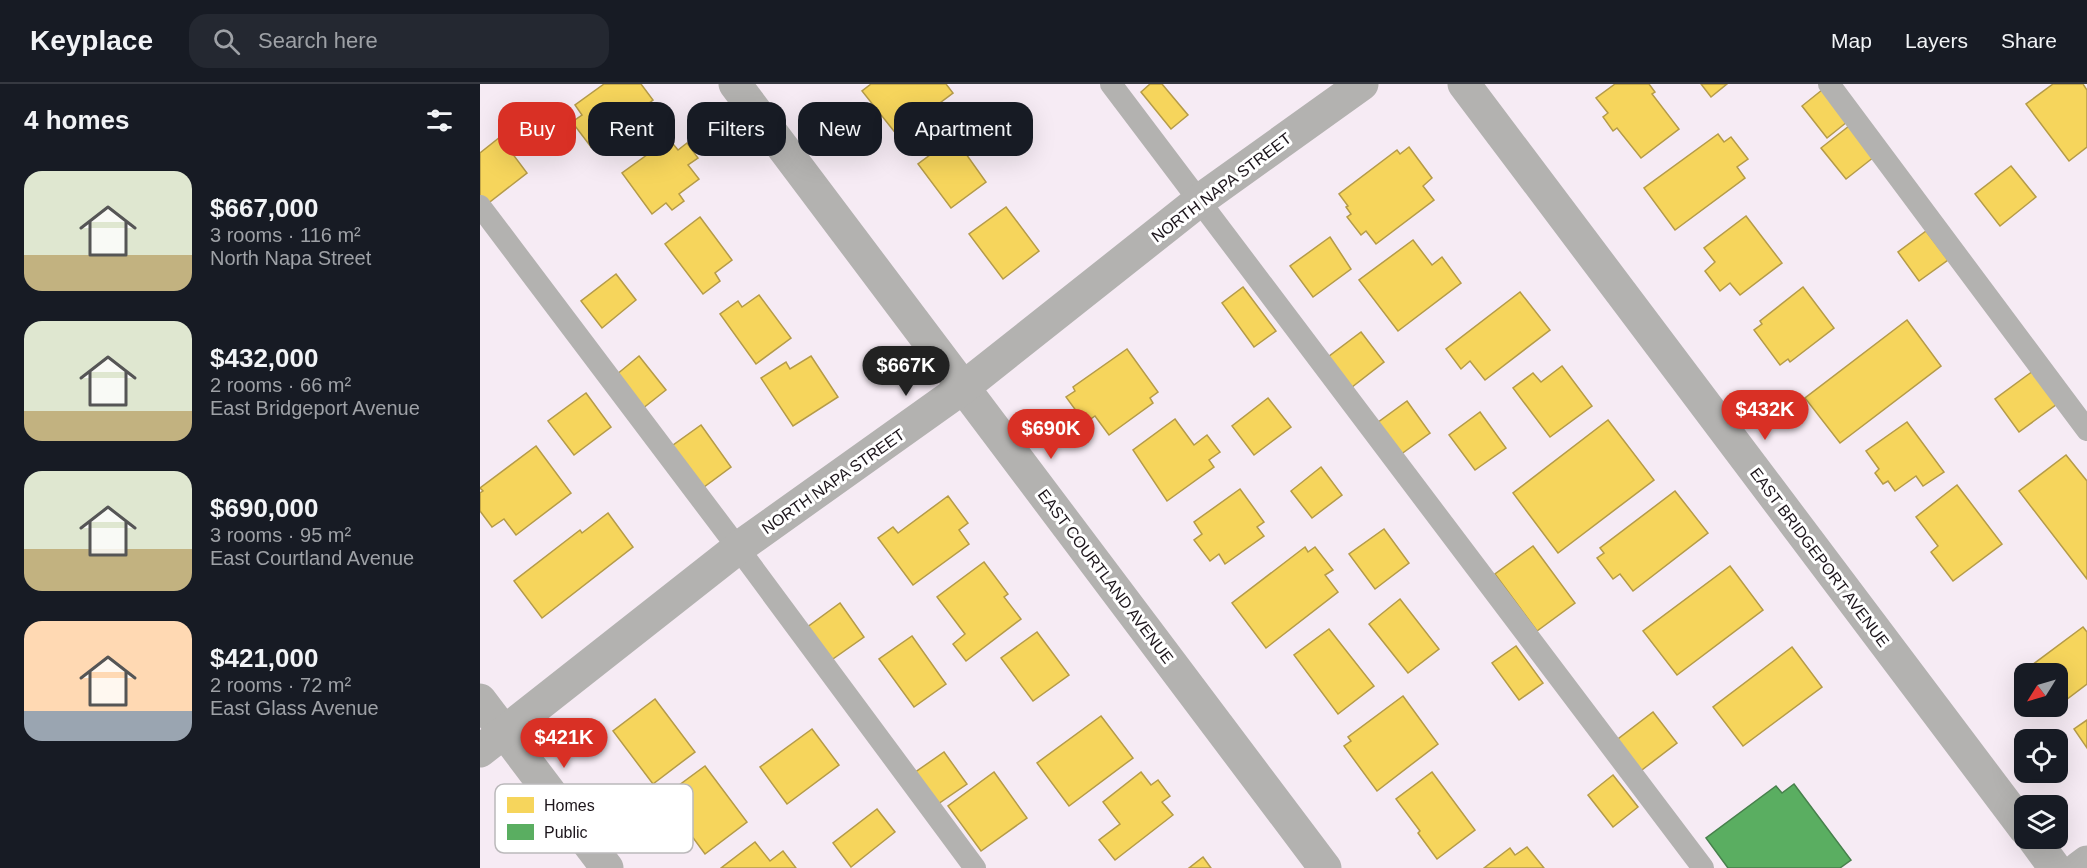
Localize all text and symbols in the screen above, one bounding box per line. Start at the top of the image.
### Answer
search box [189,14,609,68]
text: Keyplace [30,25,153,56]
icon: search [210,25,243,58]
text: Search here [258,28,378,53]
text: Map [1831,29,1872,52]
text: Layers [1905,29,1968,52]
text: Share [2001,29,2057,52]
chip: Buy [498,102,576,156]
chip: Rent [588,102,675,156]
chip: Filters [687,102,786,156]
chip: New [798,102,882,156]
chip: Apartment [894,102,1033,156]
icon: filters [423,104,456,137]
text: 4 homes [24,105,130,135]
street label: NORTH NAPA STREET [1148,129,1295,245]
text: $667,000 [210,193,318,223]
icon: home [72,195,144,267]
text: 3 rooms · 116 m² [210,224,361,246]
text: North Napa Street [210,247,371,269]
text: $432,000 [210,343,318,373]
icon: home [72,345,144,417]
pin: $667K [864,346,948,397]
text: $667K [877,354,935,376]
text: 2 rooms · 66 m² [210,374,351,396]
pin: $432K [1723,390,1807,441]
text: East Bridgeport Avenue [210,397,420,419]
text: $432K [1736,398,1794,420]
pin: $690K [1009,409,1093,460]
text: $690K [1022,417,1080,439]
street label: NORTH NAPA STREET [759,426,908,537]
street label: EAST BRIDGEPORT AVENUE [1747,465,1892,650]
street label: EAST COURTLAND AVENUE [1035,486,1177,667]
text: $690,000 [210,493,318,523]
icon: home [72,495,144,567]
text: 3 rooms · 95 m² [210,524,351,546]
text: East Courtland Avenue [210,547,414,569]
text: $421,000 [210,643,318,673]
icon: home [72,645,144,717]
north arrow [2014,663,2068,717]
map controls [2014,663,2068,849]
text: 2 rooms · 72 m² [210,674,351,696]
text: East Glass Avenue [210,697,379,719]
pin: $421K [522,718,606,769]
text: $421K [535,726,593,748]
button: locate [2014,729,2068,783]
legend [495,784,693,853]
button: layers [2014,795,2068,849]
text: Homes [544,797,595,814]
text: Public [544,824,588,841]

